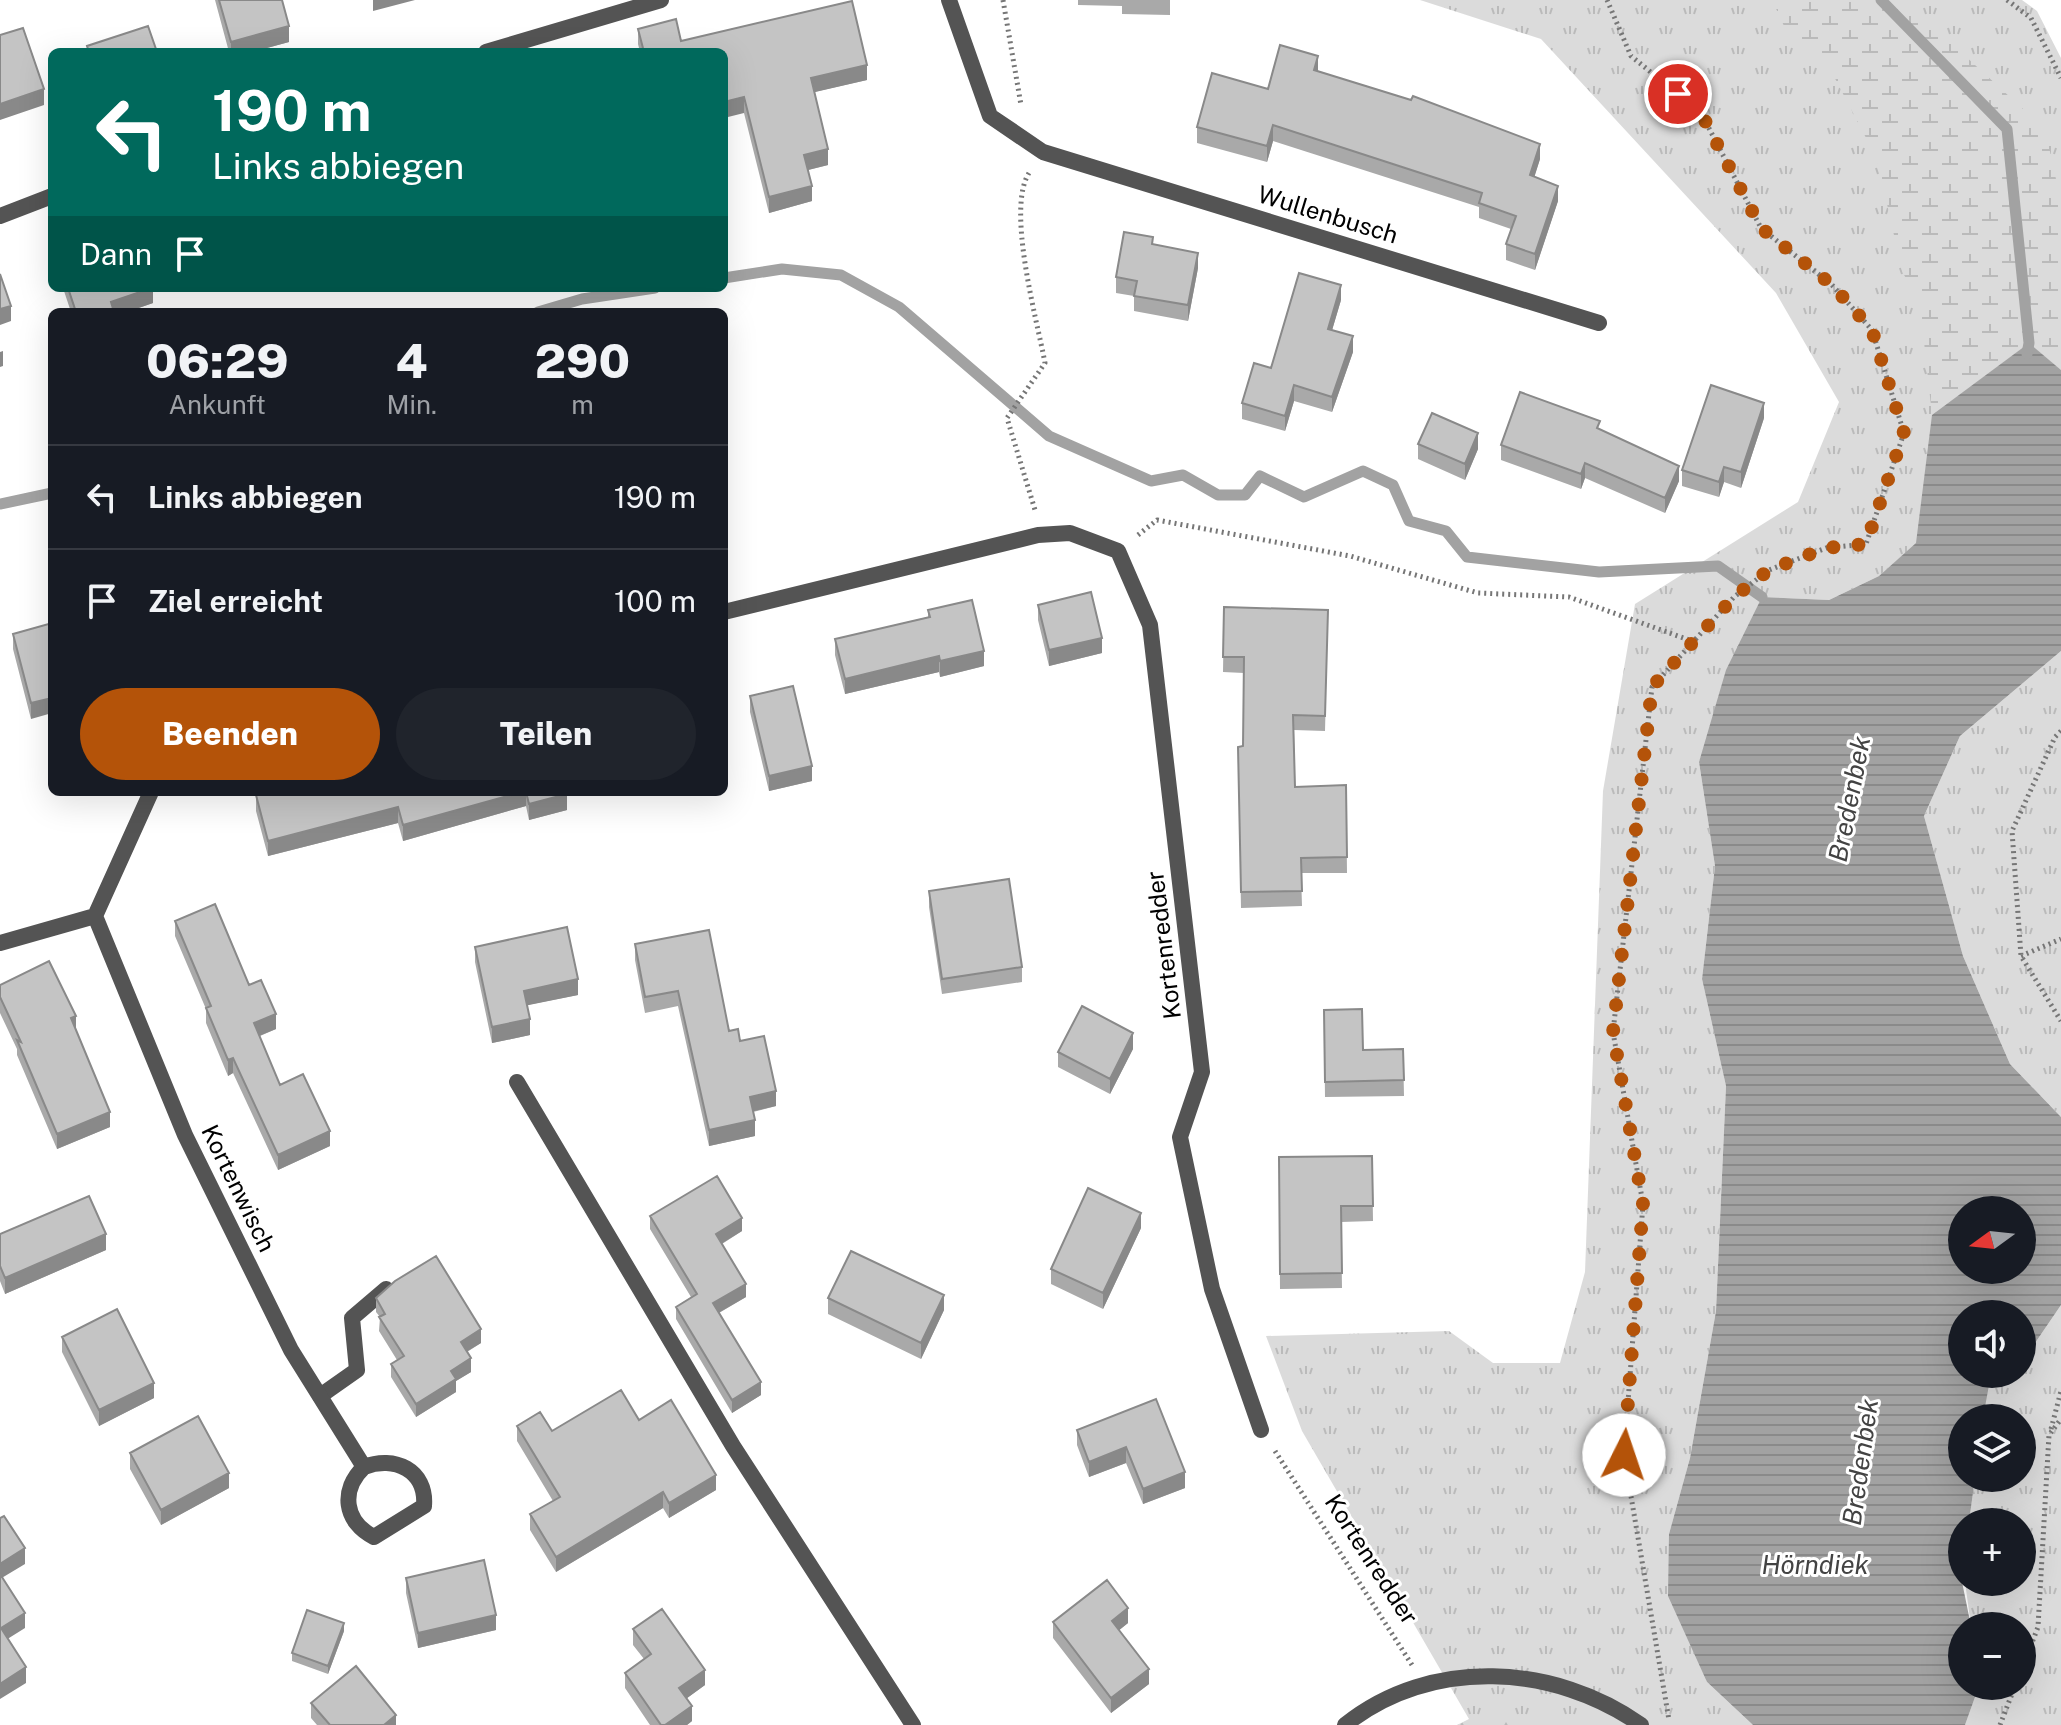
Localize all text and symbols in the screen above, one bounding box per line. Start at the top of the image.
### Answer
pin [1644,60,1712,128]
icon: arrive [1656,72,1700,116]
text: 190 m [212,78,372,144]
icon: left [80,80,184,184]
text: Links abbiegen [212,145,464,187]
street label: Wullenbusch [1255,179,1401,249]
icon: arrive [168,232,212,276]
text: Dann [80,236,152,272]
text: 06:29 [146,332,289,389]
text: 4 [396,332,428,389]
text: 290 [535,332,630,389]
text: Ankunft [169,389,266,420]
text: Min. [386,389,437,420]
text: m [571,389,594,420]
icon: left [80,475,124,519]
text: Links abbiegen [148,479,363,515]
text: 190 m [614,479,696,515]
icon: arrive [80,579,124,623]
text: Ziel erreicht [148,583,323,619]
text: 100 m [614,583,696,619]
button: Beenden [80,688,380,780]
button: Teilen [396,688,696,780]
water label: Bredenbek [1822,734,1876,864]
street label: Kortenredder [1140,869,1186,1021]
street label: Kortenwisch [196,1120,282,1256]
north arrow [1948,1196,2036,1284]
map controls [1948,1196,2036,1700]
button: sound [1948,1300,2036,1388]
water label: Bredenbek [1836,1397,1884,1527]
button: layers [1948,1404,2036,1492]
position arrow [1582,1413,1666,1497]
street label: Kortenredder [1320,1489,1424,1629]
button: + [1948,1508,2036,1596]
water label: Hörndiek [1761,1549,1869,1580]
button: − [1948,1612,2036,1700]

